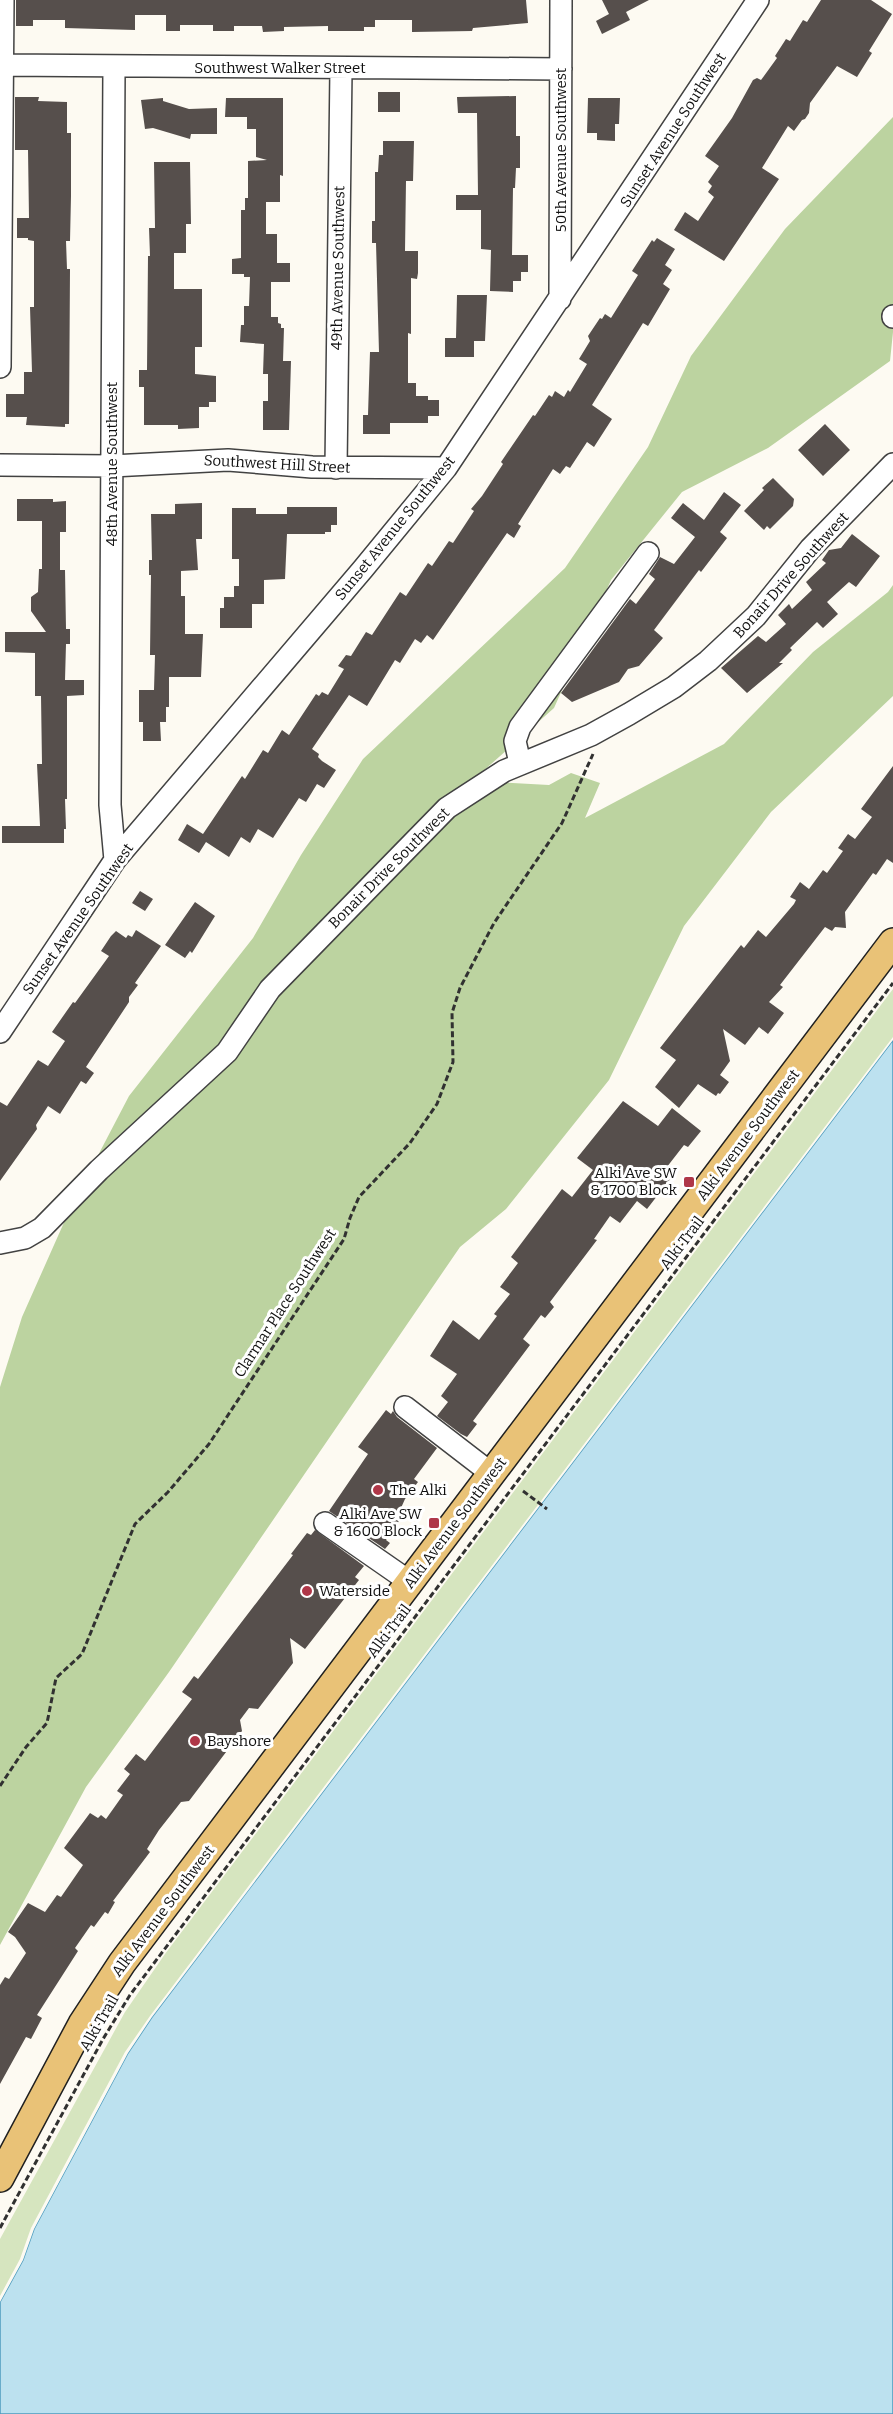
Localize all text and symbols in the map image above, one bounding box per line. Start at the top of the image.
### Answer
street label: Sunset Avenue Southwest [616,49,730,211]
street label: Southwest Walker Street [194,59,366,77]
street label: 50th Avenue Southwest [552,67,570,232]
street label: 49th Avenue Southwest [328,185,348,350]
street label: 48th Avenue Southwest [103,381,121,546]
street label: Southwest Hill Street [203,451,351,477]
street label: Sunset Avenue Southwest [331,452,459,604]
street label: Bonair Drive Southwest [730,508,853,642]
street label: Bonair Drive Southwest [325,803,454,932]
street label: Sunset Avenue Southwest [19,839,137,998]
street label: Alki Avenue Southwest [693,1065,804,1204]
place label: Alki Ave SW & 1700 Block [590,1164,678,1199]
marker: Alki Ave SW & 1700 Block [682,1175,696,1189]
street label: Alki Trail [656,1213,708,1273]
street label: Clarmar Place Southwest [230,1225,340,1381]
street label: Alki Avenue Southwest [400,1453,511,1592]
place label: The Alki [390,1481,447,1499]
marker: The Alki [371,1483,385,1497]
place label: Alki Ave SW & 1600 Block [333,1505,423,1540]
marker: Alki Ave SW & 1600 Block [427,1516,441,1530]
place label: Waterside [319,1582,390,1600]
marker: Waterside [300,1584,314,1598]
street label: Alki Trail [363,1601,415,1661]
place label: Bayshore [207,1732,271,1750]
marker: Bayshore [188,1734,202,1748]
street label: Alki Avenue Southwest [108,1841,219,1980]
street label: Alki Trail [76,1992,122,2054]

